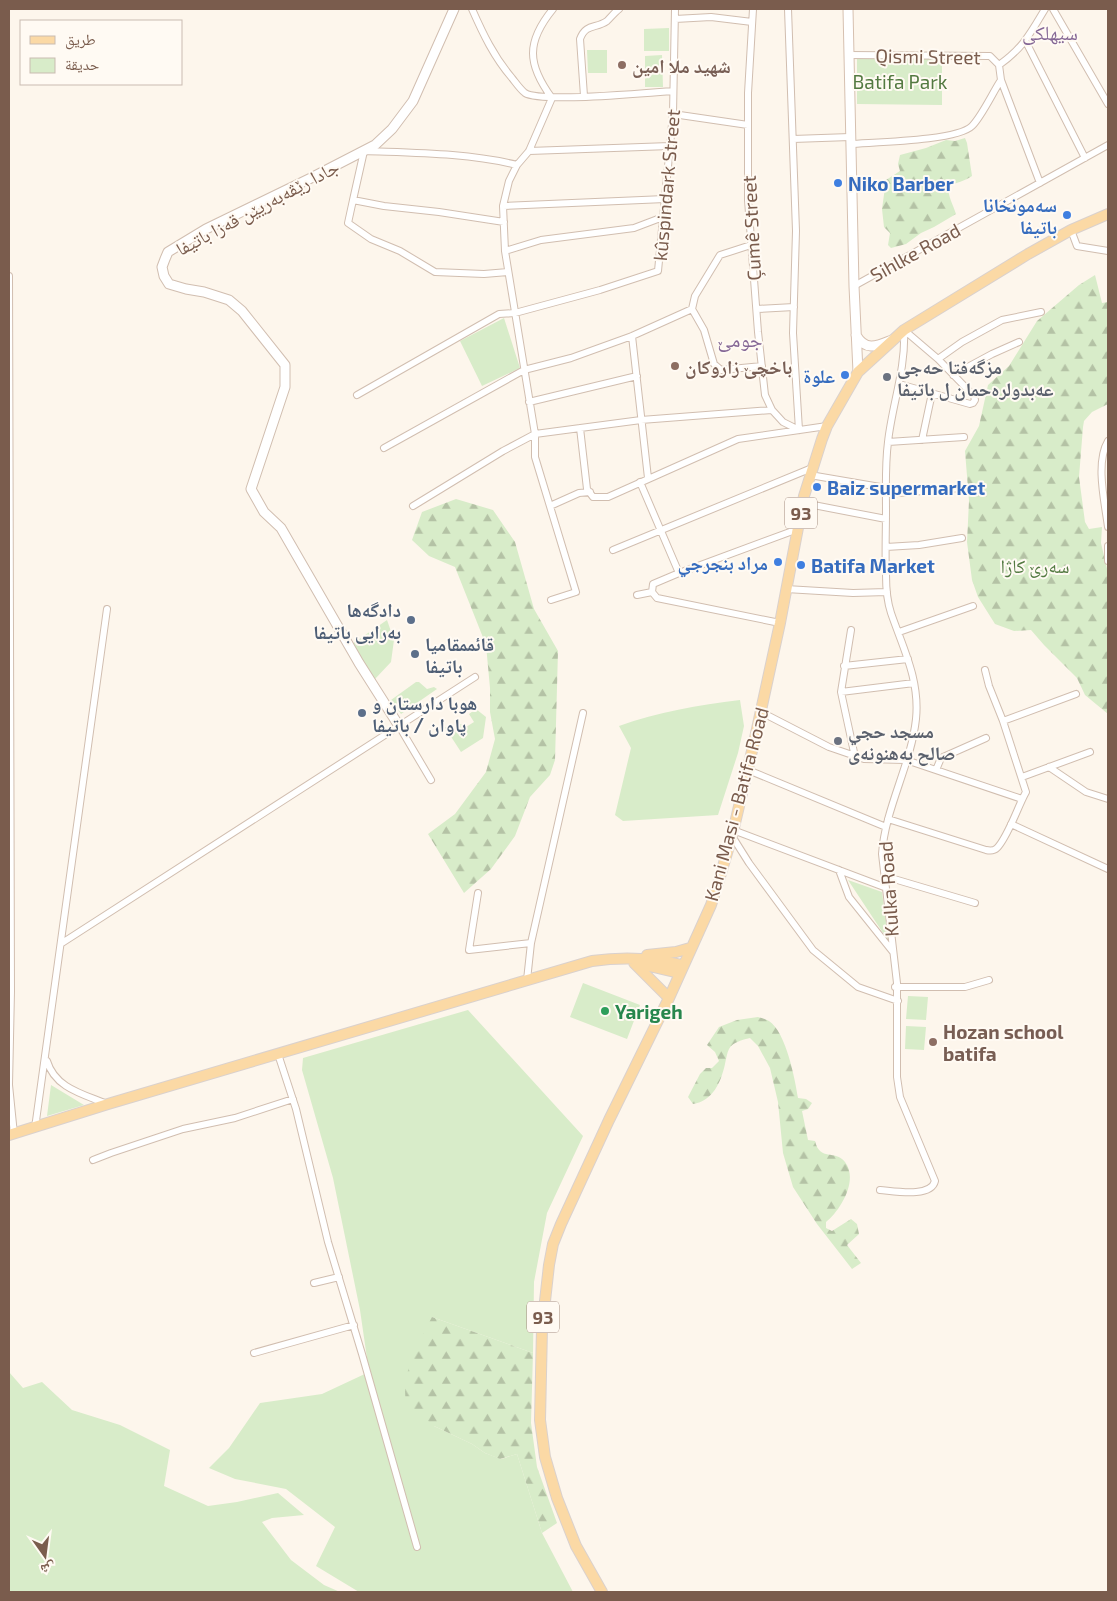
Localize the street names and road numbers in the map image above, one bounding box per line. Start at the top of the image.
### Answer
street label: Qismi Street [875,44,981,68]
street label: kûspindark Street [648,108,684,262]
street label: جادا رێڤه‌به‌ريێن قه‌زا باتيفا [172,154,343,261]
street label: Çumê Street [737,175,766,281]
street label: Sihlke Road [866,218,964,286]
road number: 93 [785,498,817,528]
street label: Kani Masi - Batifa Road [699,704,773,904]
street label: Kulka Road [873,840,903,938]
road number: 93 [527,1301,559,1332]

